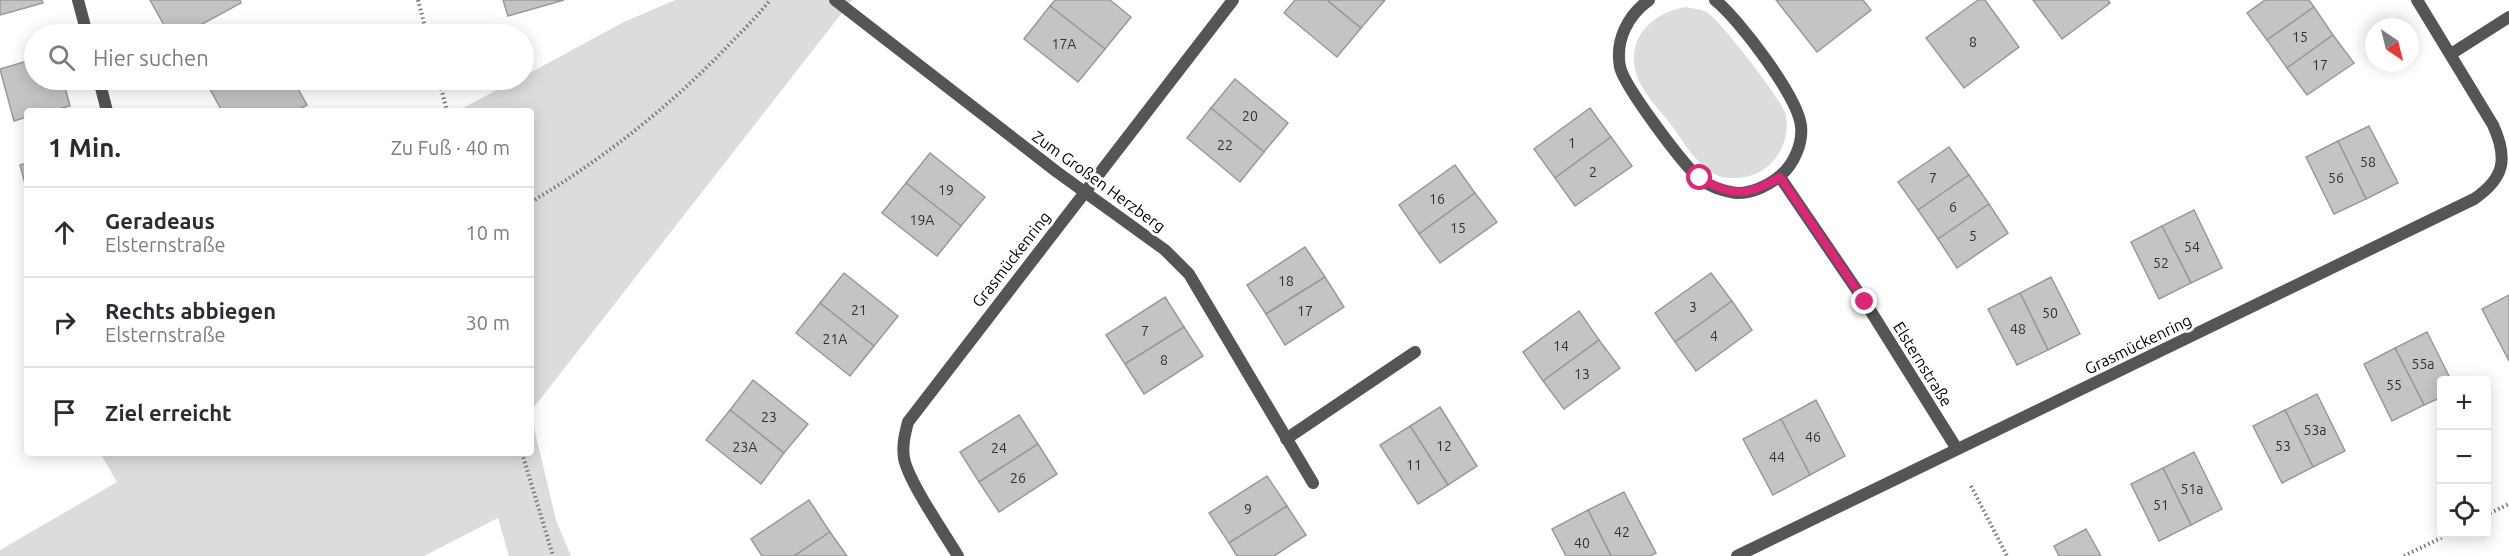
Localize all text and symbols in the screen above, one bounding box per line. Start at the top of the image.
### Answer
north arrow [2365,18,2419,72]
search box [24,24,534,90]
house number: 15 [2292,29,2308,45]
house number: 8 [1969,34,1977,50]
house number: 17A [1052,36,1076,52]
icon: search [45,41,78,74]
text: Hier suchen [93,45,209,70]
house number: 17 [2312,57,2328,73]
house number: 20 [1242,108,1258,124]
street label: Zum Großen Herzberg [1029,127,1169,235]
text: 1 Min. [48,133,121,162]
house number: 1 [1568,135,1576,151]
text: Zu Fuß · 40 m [391,136,510,159]
house number: 22 [1217,137,1233,153]
house number: 58 [2360,154,2376,170]
house number: 2 [1589,164,1597,180]
route start [1686,164,1712,190]
house number: 7 [1929,170,1937,186]
house number: 56 [2328,170,2344,186]
house number: 19 [938,182,954,198]
house number: 16 [1429,191,1445,207]
house number: 6 [1949,199,1957,215]
text: Geradeaus [105,208,215,233]
street label: Grasmückenring [968,208,1054,310]
house number: 19A [910,212,934,228]
icon: ahead [48,216,81,249]
house number: 15 [1450,220,1466,236]
text: 10 m [466,221,510,244]
house number: 5 [1969,228,1977,244]
text: Elsternstraße [105,233,225,256]
house number: 54 [2184,239,2200,255]
house number: 52 [2153,255,2169,271]
house number: 18 [1278,273,1294,289]
route end [1851,288,1877,314]
text: Rechts abbiegen [105,298,276,323]
house number: 3 [1689,299,1697,315]
house number: 21 [851,302,867,318]
house number: 17 [1297,303,1313,319]
house number: 50 [2042,305,2058,321]
icon: right [48,306,81,339]
street label: Grasmückenring [2082,310,2194,378]
text: 30 m [466,311,510,334]
street label: Elsternstraße [1890,318,1956,410]
house number: 48 [2010,321,2026,337]
text: Elsternstraße [105,323,225,346]
house number: 7 [1141,323,1149,339]
house number: 4 [1710,328,1718,344]
house number: 21A [823,331,847,347]
house number: 14 [1553,338,1569,354]
house number: 8 [1160,352,1168,368]
house number: 55a [2412,356,2435,372]
house number: 13 [1574,366,1590,382]
map controls [2437,376,2491,538]
button: + [2437,376,2491,430]
house number: 55 [2386,377,2402,393]
icon: arrive [48,396,81,429]
text: Ziel erreicht [105,400,232,425]
house number: 23 [761,409,777,425]
house number: 53a [2304,422,2327,438]
house number: 46 [1805,429,1821,445]
button: − [2437,430,2491,484]
house number: 12 [1436,438,1452,454]
house number: 53 [2275,438,2291,454]
house number: 23A [733,439,757,455]
house number: 24 [991,440,1007,456]
house number: 44 [1769,449,1785,465]
house number: 11 [1406,457,1422,473]
house number: 26 [1010,470,1026,486]
house number: 51a [2181,481,2204,497]
button: locate [2437,484,2491,538]
house number: 51 [2153,497,2169,513]
house number: 9 [1244,501,1252,517]
house number: 42 [1614,524,1630,540]
house number: 40 [1574,535,1590,551]

